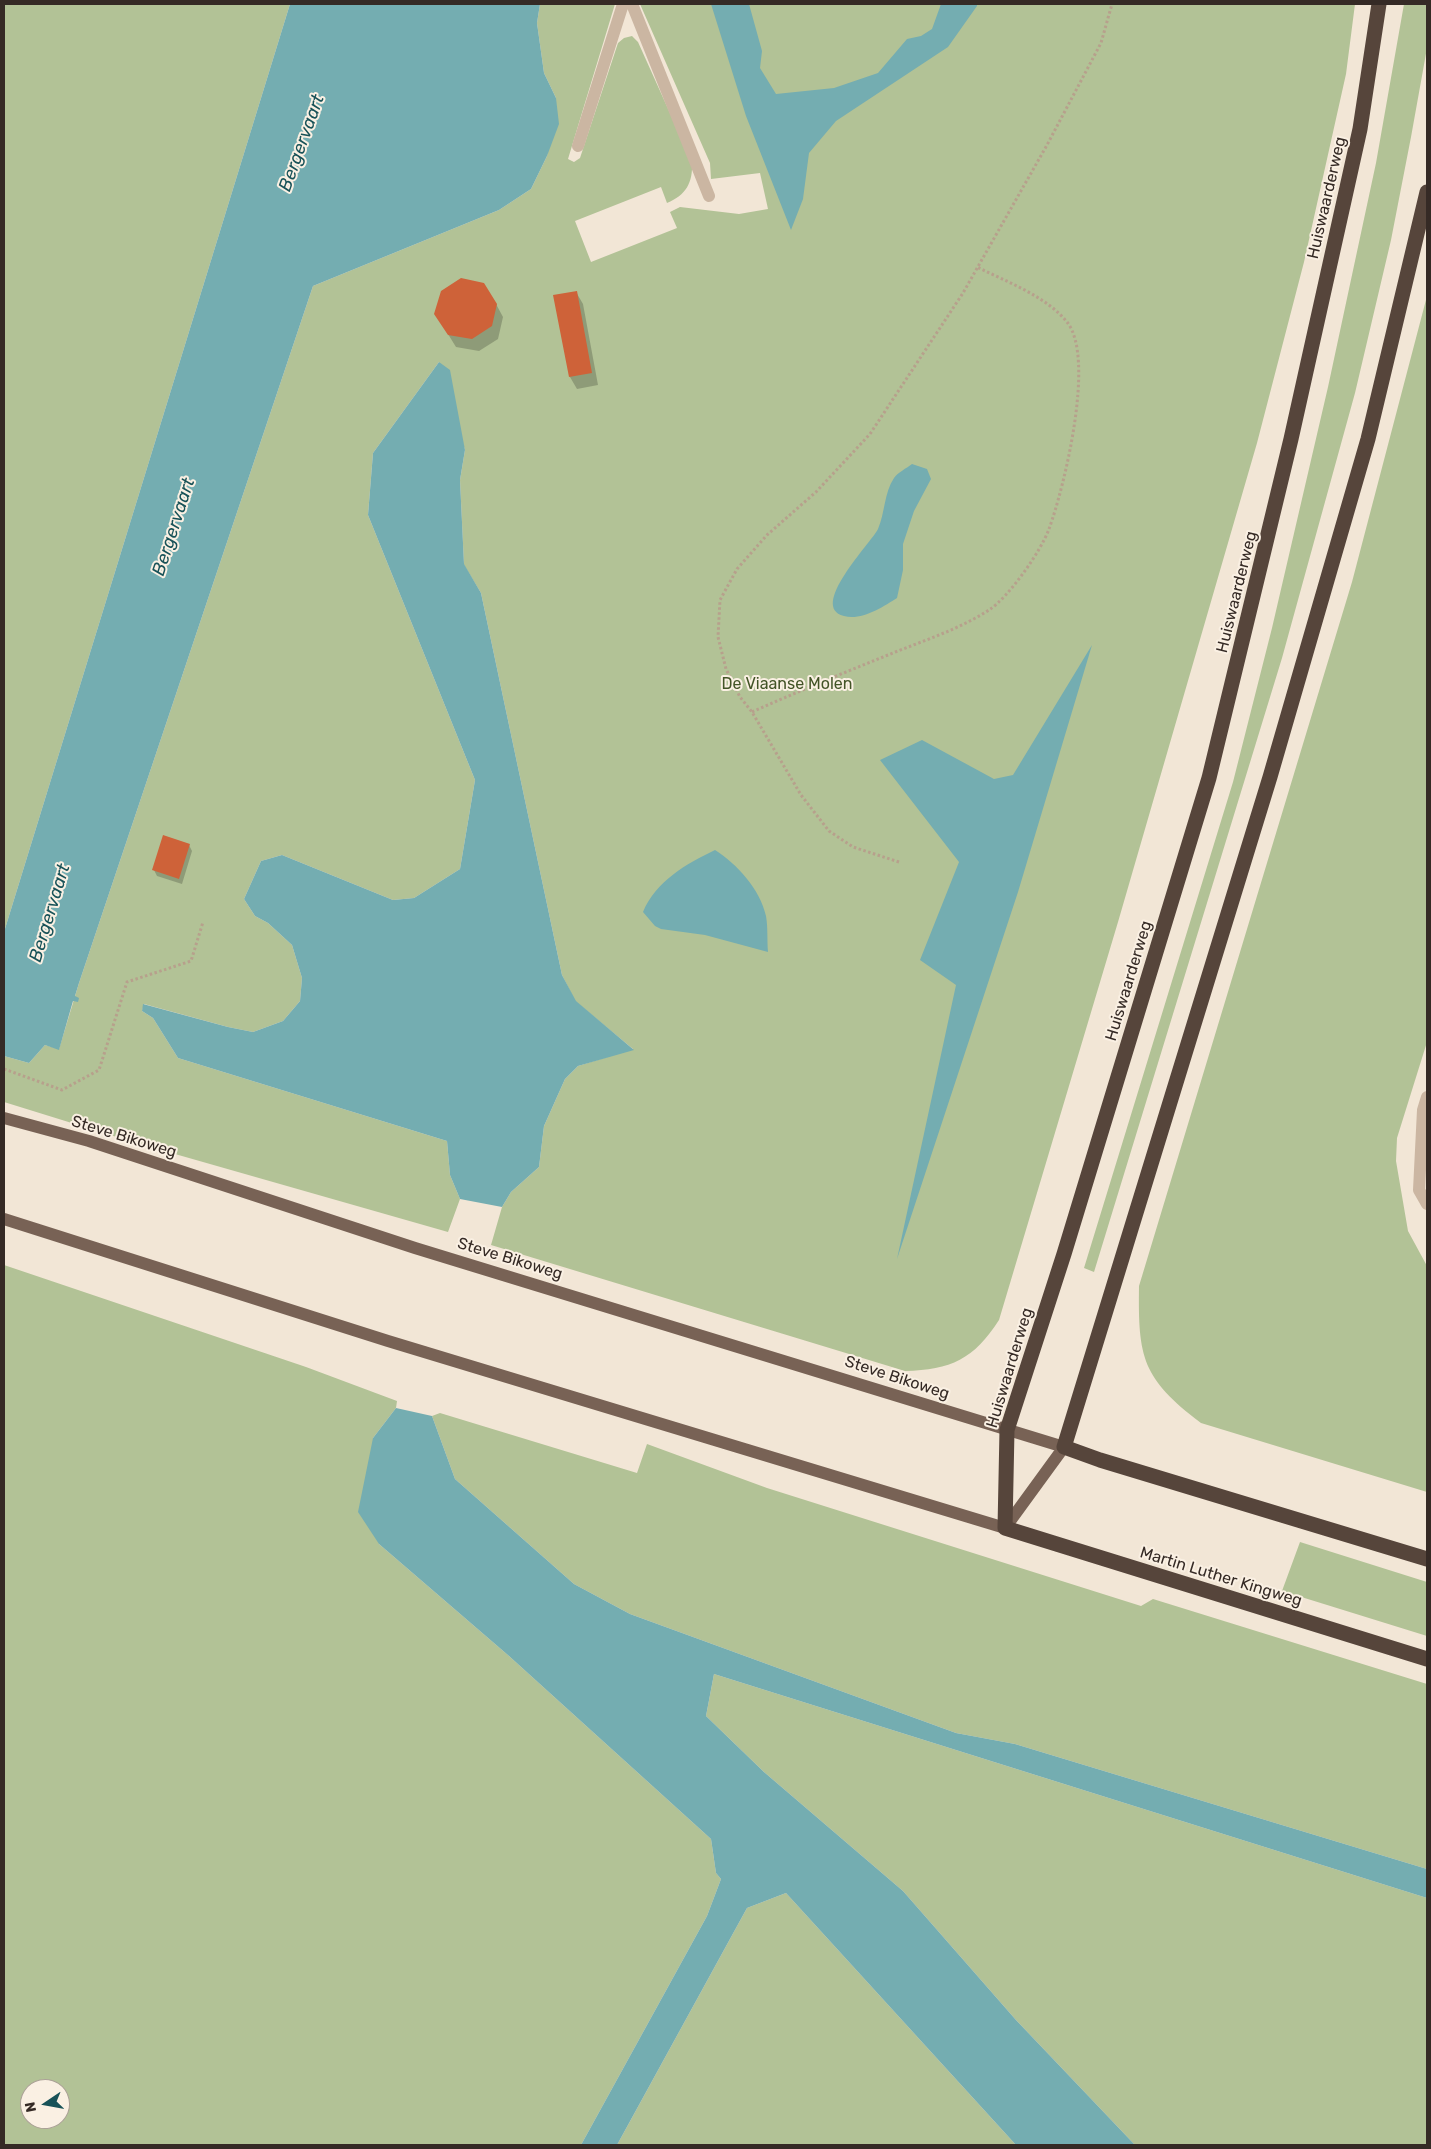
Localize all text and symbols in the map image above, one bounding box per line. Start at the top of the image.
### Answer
water label: Bergervaart [275,92,329,194]
street label: Huiswaarderweg [1304,135,1350,261]
water label: Bergervaart [148,475,200,579]
street label: Huiswaarderweg [1213,529,1261,655]
park label: De Viaanse Molen [721,674,853,694]
water label: Bergervaart [25,861,75,965]
street label: Huiswaarderweg [1102,919,1156,1043]
street label: Steve Bikoweg [69,1112,179,1162]
street label: Steve Bikoweg [455,1234,565,1284]
street label: Huiswaarderweg [983,1306,1037,1430]
street label: Steve Bikoweg [842,1352,952,1404]
street label: Martin Luther Kingweg [1138,1543,1304,1611]
north arrow [20,2079,70,2129]
text: N [21,2100,40,2114]

